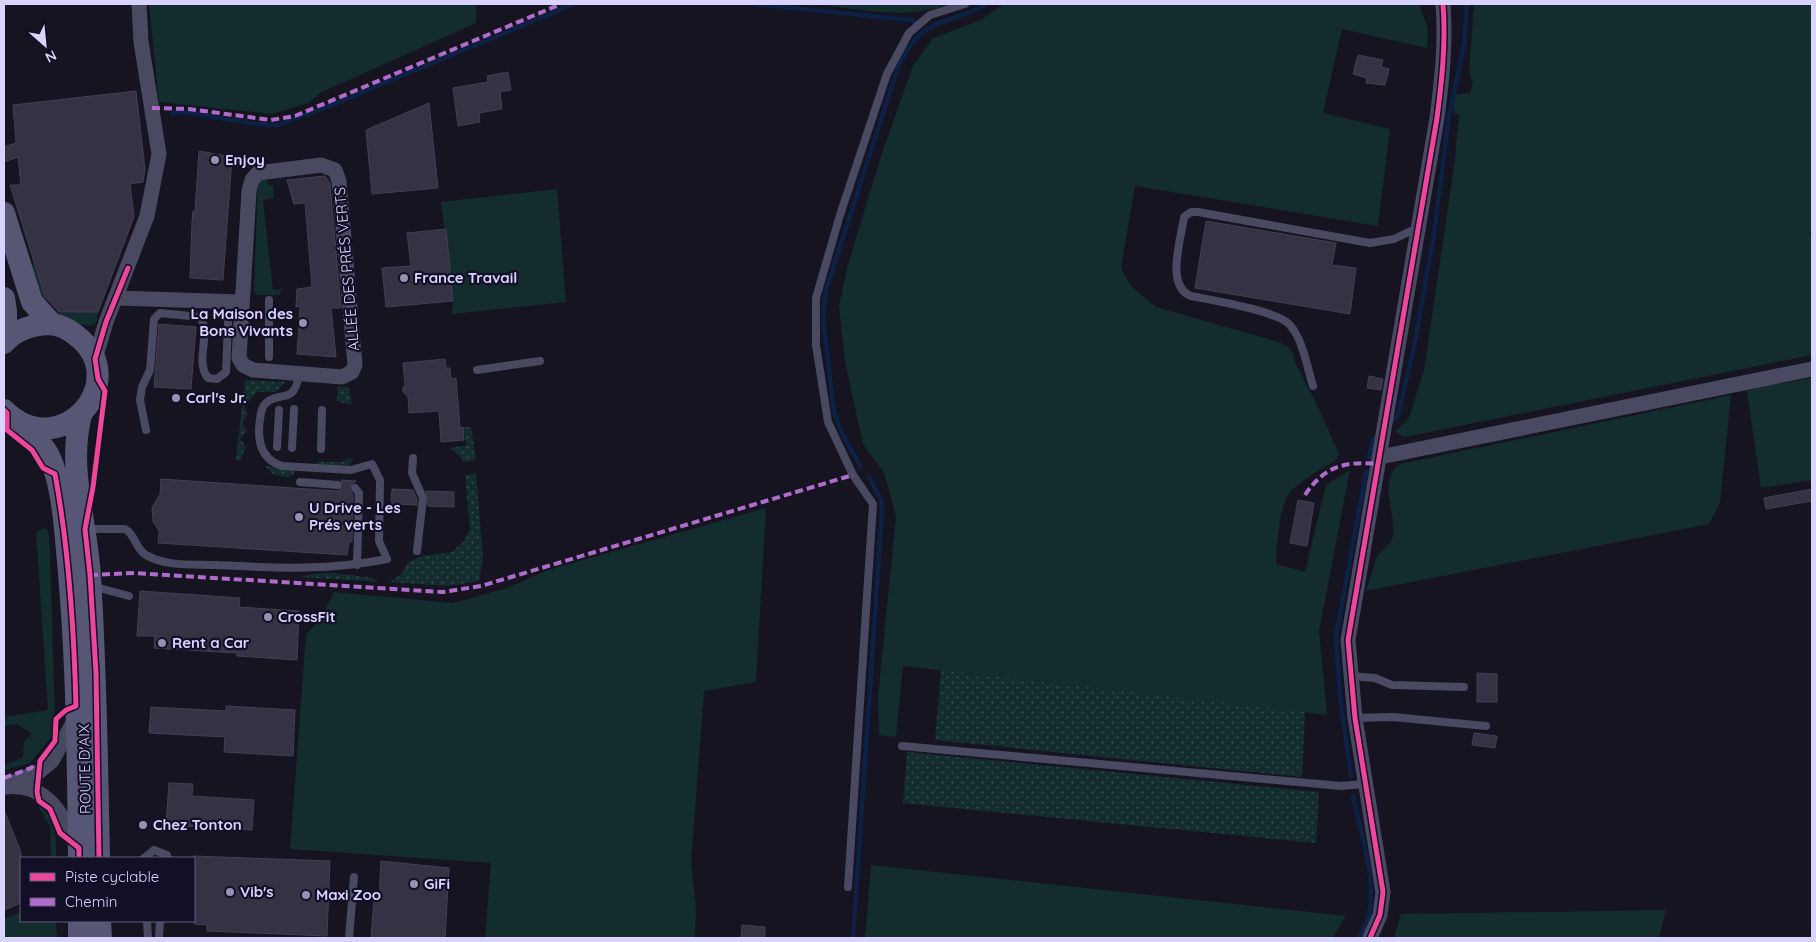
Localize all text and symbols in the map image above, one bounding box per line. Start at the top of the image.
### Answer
north arrow [20,20,70,70]
text: N [42,46,60,67]
place label: Enjoy [225,150,265,169]
marker: Enjoy [209,154,221,166]
street label: ALLÉE DES PRÉS VERTS [330,186,363,352]
place label: France Travail [414,268,517,287]
marker: France Travail [398,272,410,284]
place label: La Maison des Bons Vivants [190,304,293,340]
marker: La Maison des Bons Vivants [297,317,309,329]
place label: Carl's Jr. [186,388,247,407]
marker: Carl's Jr. [170,392,182,404]
place label: U Drive - Les Prés verts [309,498,401,534]
marker: U Drive - Les Prés verts [293,511,305,523]
place label: CrossFit [278,607,336,626]
marker: CrossFit [262,611,274,623]
place label: Rent a Car [172,633,250,652]
marker: Rent a Car [156,637,168,649]
street label: ROUTE D'AIX [74,724,95,814]
place label: Chez Tonton [153,815,242,834]
marker: Chez Tonton [137,819,149,831]
legend [20,857,195,922]
text: Piste cyclable [65,867,159,886]
place label: GiFi [424,874,450,893]
marker: GiFi [408,878,420,890]
place label: Vib's [240,882,274,901]
place label: Maxi Zoo [316,885,381,904]
marker: Vib's [224,886,236,898]
marker: Maxi Zoo [300,889,312,901]
text: Chemin [65,892,117,911]

